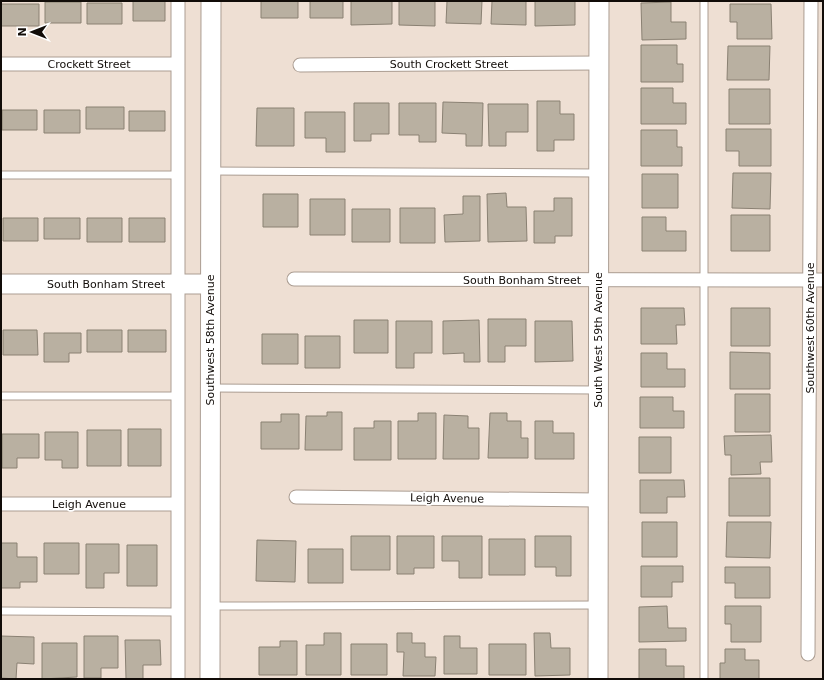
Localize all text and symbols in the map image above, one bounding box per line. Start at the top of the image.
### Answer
north arrow [12,12,52,52]
text: N [16,27,29,37]
street label: Crockett Street [47,58,131,71]
street label: South Crockett Street [390,58,509,71]
street label: Southwest 60th Avenue [804,262,817,393]
street label: South West 59th Avenue [592,272,605,408]
street label: Southwest 58th Avenue [204,274,217,405]
street label: South Bonham Street [463,274,582,287]
street label: South Bonham Street [47,278,166,291]
street label: Leigh Avenue [410,491,484,506]
street label: Leigh Avenue [52,498,126,511]

